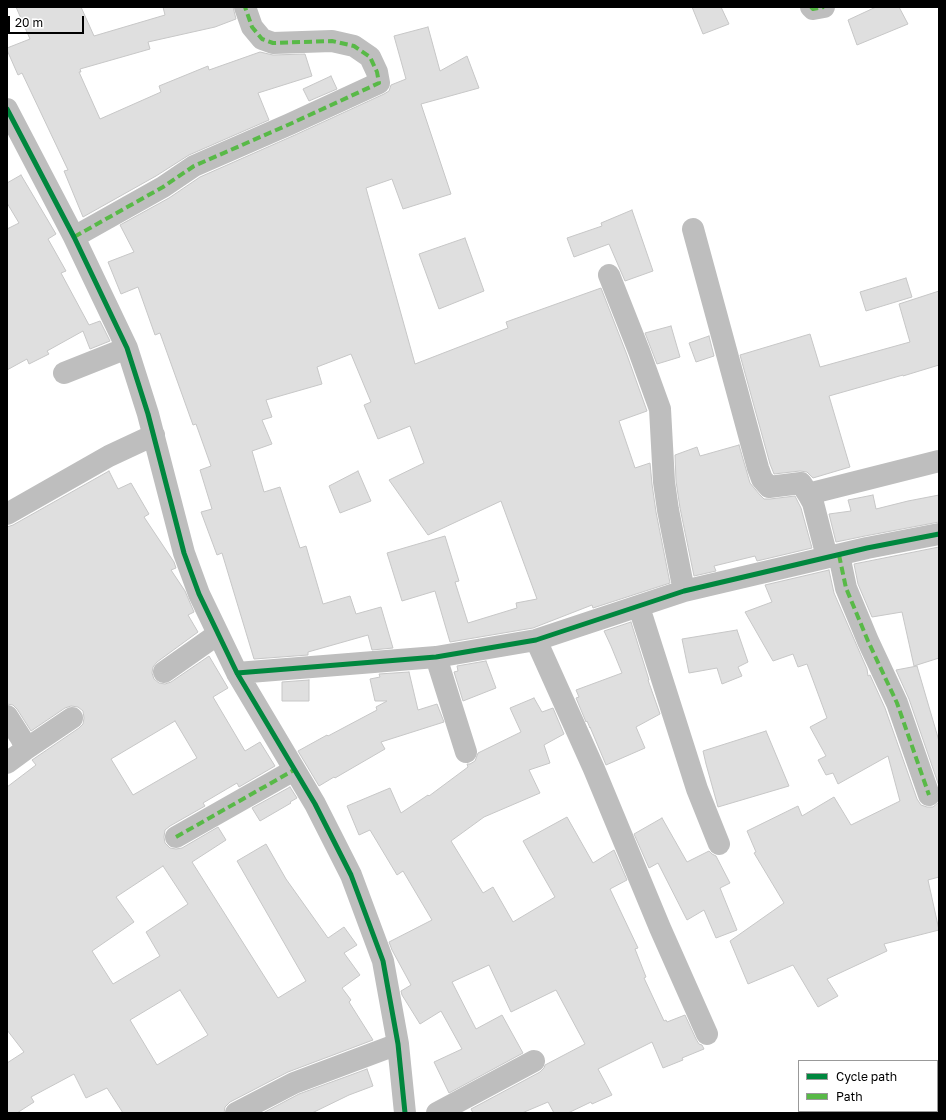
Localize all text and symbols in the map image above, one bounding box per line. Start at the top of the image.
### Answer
scale bar [10,8,86,34]
text: 20 m [15,15,43,30]
legend [798,1060,938,1112]
text: Cycle path [836,1069,897,1084]
text: Path [836,1089,863,1104]

